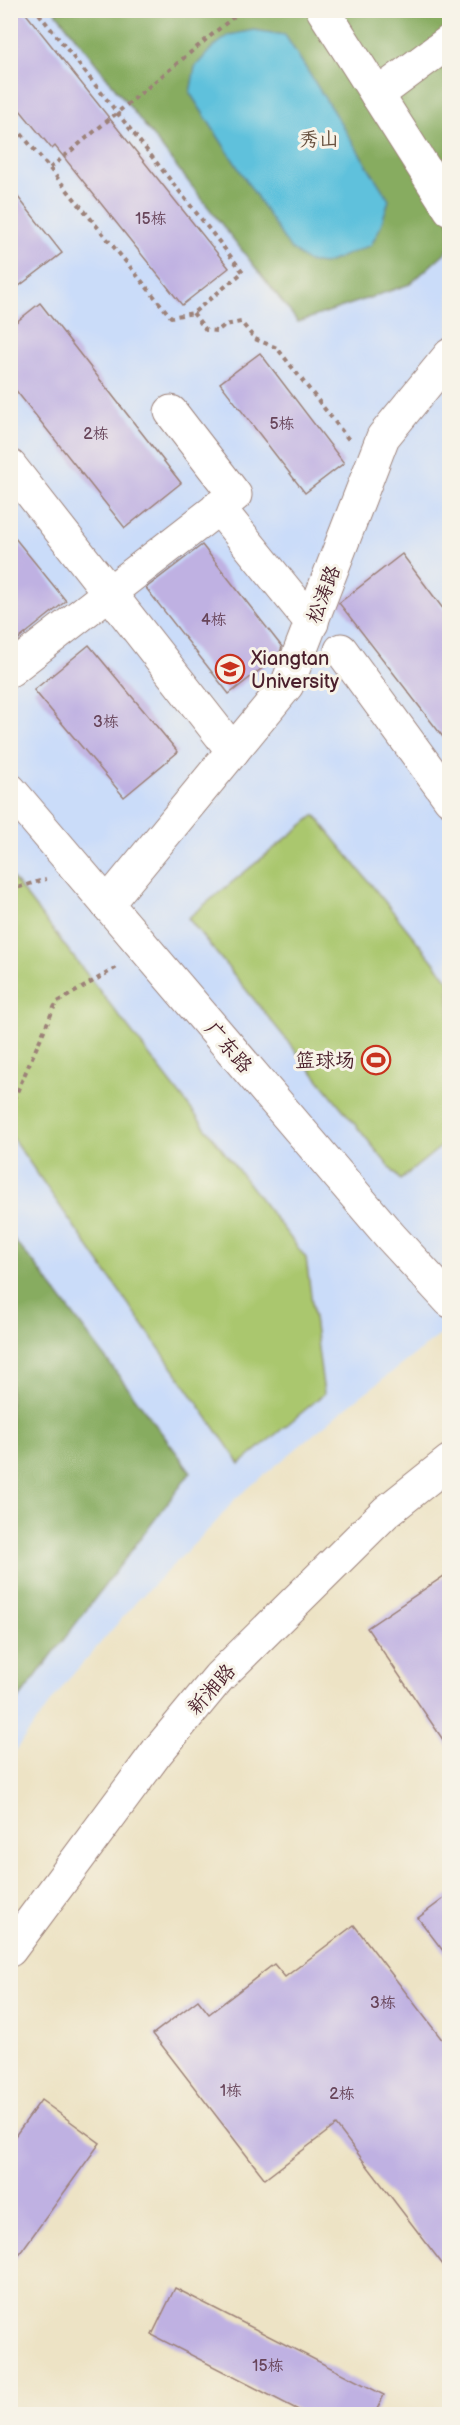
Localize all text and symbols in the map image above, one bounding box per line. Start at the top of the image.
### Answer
park label: 秀山 [299,128,339,152]
house number: 15栋 [135,210,167,229]
house number: 5栋 [269,415,295,434]
house number: 2栋 [83,425,109,444]
street label: 松涛路 [302,561,346,627]
house number: 4栋 [201,611,227,630]
place label: Xiangtan University [250,647,339,694]
school or university icon: Xiangtan University [214,653,246,685]
house number: 3栋 [93,713,119,732]
street label: 广东路 [200,1017,258,1079]
sports icon: 篮球场 [360,1044,392,1076]
place label: 篮球场 [295,1049,355,1073]
street label: 新湘路 [183,1659,241,1720]
house number: 3栋 [370,1994,396,2013]
house number: 1栋 [220,2082,242,2101]
house number: 2栋 [329,2085,355,2104]
house number: 15栋 [252,2357,284,2376]

